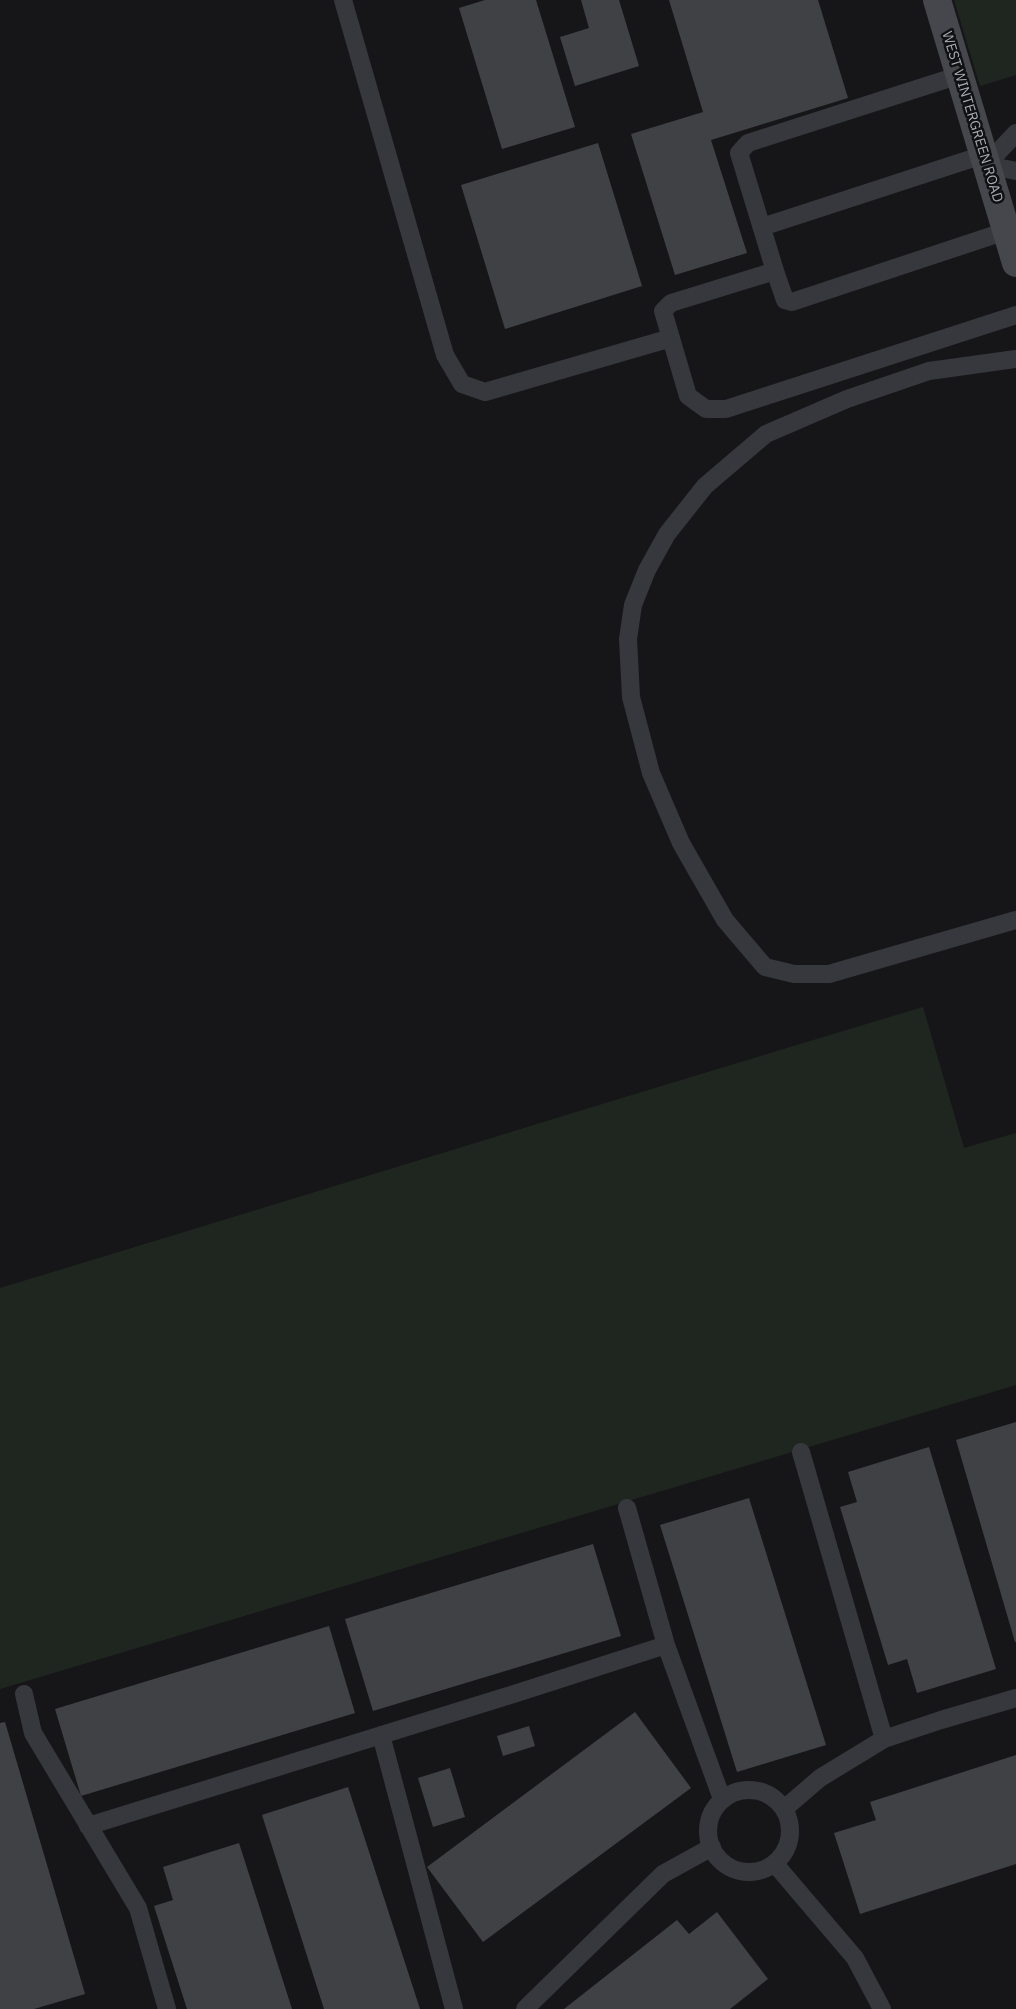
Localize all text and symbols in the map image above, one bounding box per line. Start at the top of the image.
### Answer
street label: WEST WINTERGREEN ROAD [938,29,1006,205]

